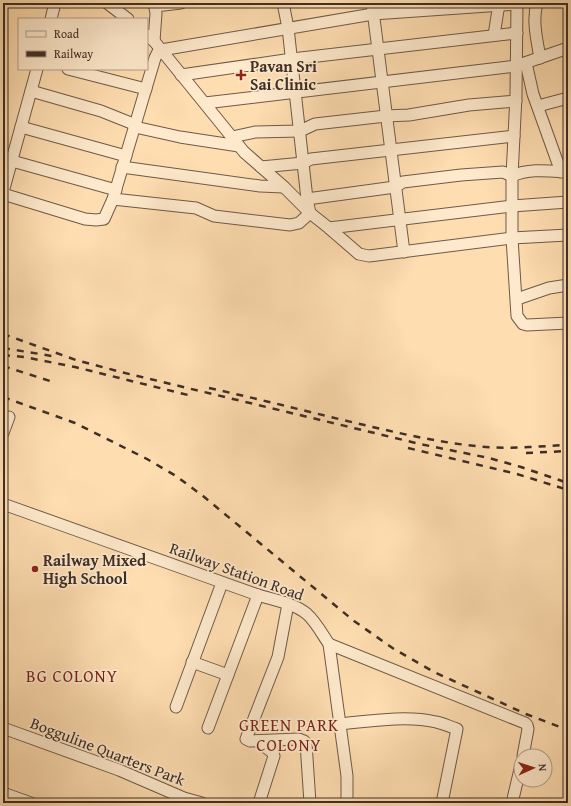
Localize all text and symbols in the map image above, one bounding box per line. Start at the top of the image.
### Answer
legend [18,18,148,70]
text: Road [54,25,80,42]
text: Railway [54,45,93,62]
place label: Pavan Sri Sai Clinic [250,54,317,96]
marker: Pavan Sri Sai Clinic [235,69,247,81]
street label: Railway Station Road [167,536,308,607]
place label: Railway Mixed High School [43,548,147,590]
marker: Railway Mixed High School [30,564,40,574]
district label: BG COLONY [26,663,118,688]
street label: Bogguline Quarters Park [27,710,190,792]
district label: GREEN PARK COLONY [239,712,339,757]
north arrow [513,748,553,788]
text: N [535,763,551,772]

